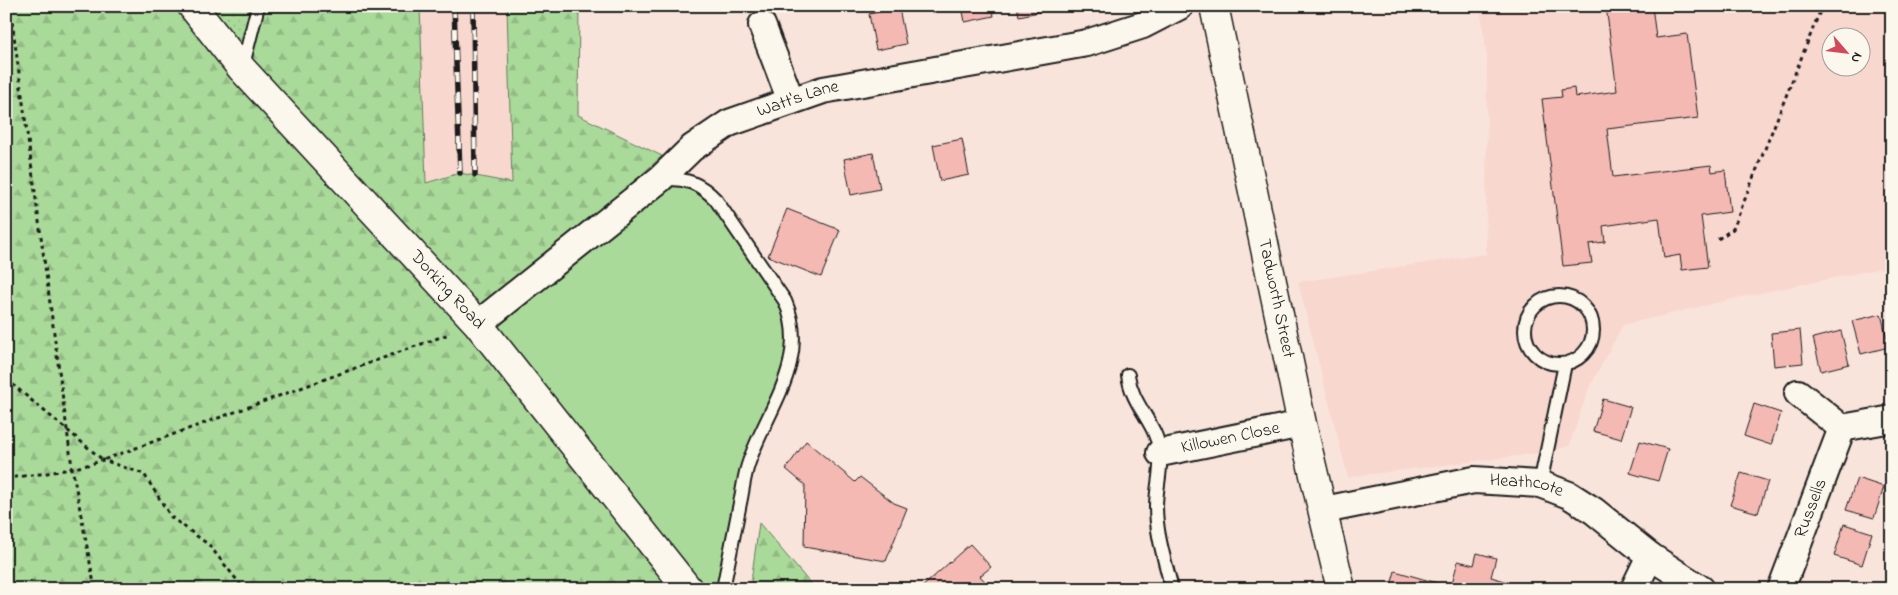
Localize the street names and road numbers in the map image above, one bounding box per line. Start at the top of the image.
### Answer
street label: Watt's Lane [754,74,842,125]
street label: Tadworth Street [1250,237,1301,361]
street label: Dorking Road [403,244,490,336]
street label: Killowen Close [1179,416,1283,461]
street label: Heathcote [1489,468,1568,505]
street label: Russells [1788,475,1835,542]

